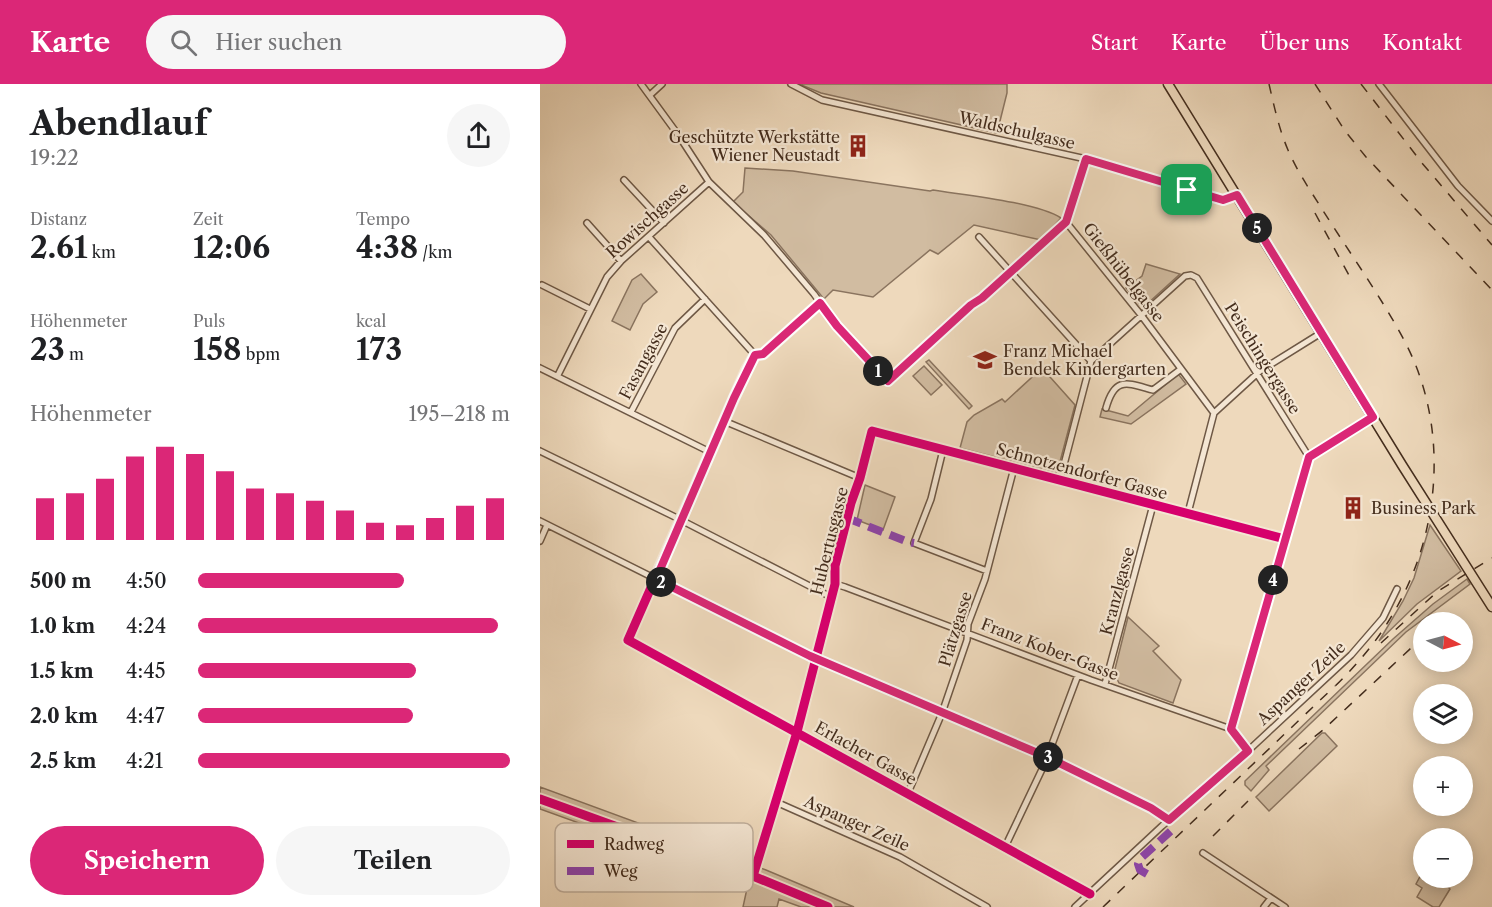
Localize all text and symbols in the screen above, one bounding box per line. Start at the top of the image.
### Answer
search box [146,15,566,69]
text: Karte [30,25,110,59]
icon: search [167,26,200,59]
text: Hier suchen [215,29,342,56]
text: Start [1091,30,1138,55]
text: Karte [1171,30,1227,55]
text: Über uns [1260,30,1349,55]
text: Kontakt [1382,30,1462,55]
text: Abendlauf [30,103,208,144]
button: share [447,104,510,167]
street label: Waldschulgasse [956,107,1077,153]
place label: Geschützte Werkstätte Wiener Neustadt [669,127,840,165]
building icon: Geschützte Werkstätte Wiener Neustadt [845,133,871,159]
text: 19:22 [30,146,79,170]
pin [1161,164,1212,215]
icon: arrive [1170,173,1203,206]
street label: Rowischgasse [602,178,692,262]
text: Distanz [30,209,87,229]
text: Zeit [193,209,223,229]
text: Tempo [356,209,410,229]
pin: 5 [1242,213,1272,243]
street label: Gießhübelgasse [1079,218,1169,326]
text: 5 [1253,218,1261,238]
text: 2.61 [30,229,87,266]
text: 12:06 [193,229,270,266]
text: 4:38 [356,229,418,266]
text: km [87,242,116,262]
text: /km [418,242,452,262]
street label: Peischingergasse [1221,298,1305,418]
text: Höhenmeter [30,311,127,331]
text: Puls [193,311,225,331]
text: kcal [356,311,386,331]
street label: Fasangasse [615,319,671,403]
text: 23 [30,331,65,368]
text: 158 [193,331,242,368]
text: 173 [356,331,402,368]
place label: Franz Michael Bendek Kindergarten [1003,341,1166,379]
text: m [65,344,84,364]
text: bpm [242,344,280,364]
school or university icon: Franz Michael Bendek Kindergarten [972,347,998,373]
pin: 1 [863,356,893,386]
text: 1 [874,361,882,381]
text: Höhenmeter [30,402,152,426]
text: 195–218 m [408,402,510,426]
street label: Schnotzendorfer Gasse [994,439,1170,503]
street label: Hubertusgasse [806,485,852,597]
building icon: Business Park [1340,495,1366,521]
place label: Business Park [1371,498,1477,518]
street label: Kranzlgasse [1096,545,1138,637]
pin: 4 [1258,565,1288,595]
pin: 2 [646,567,676,597]
text: 500 m [30,569,91,593]
text: 4:50 [126,569,167,593]
text: 4 [1268,570,1278,590]
text: 2 [656,572,666,592]
street label: Plätzgasse [934,589,976,669]
north arrow [1413,612,1473,672]
map controls [1413,612,1473,888]
text: 1.0 km [30,614,95,638]
text: 4:24 [126,614,166,638]
street label: Franz Kober-Gasse [978,614,1122,685]
street label: Aspanger Zeile [1252,637,1349,730]
text: 1.5 km [30,659,94,683]
text: 4:45 [126,659,166,683]
button: layers [1413,684,1473,744]
text: 2.0 km [30,704,98,728]
text: 4:47 [126,704,165,728]
street label: Erlacher Gasse [812,717,920,789]
pin: 3 [1033,742,1063,772]
text: 3 [1043,747,1053,767]
text: 2.5 km [30,749,97,773]
text: 4:21 [126,749,163,773]
button: + [1413,756,1473,816]
street label: Aspanger Zeile [800,790,913,855]
legend [555,823,753,892]
button: Speichern [30,826,264,895]
button: Teilen [276,826,510,895]
button: − [1413,828,1473,888]
text: Radweg [604,834,664,854]
text: Weg [603,861,638,881]

